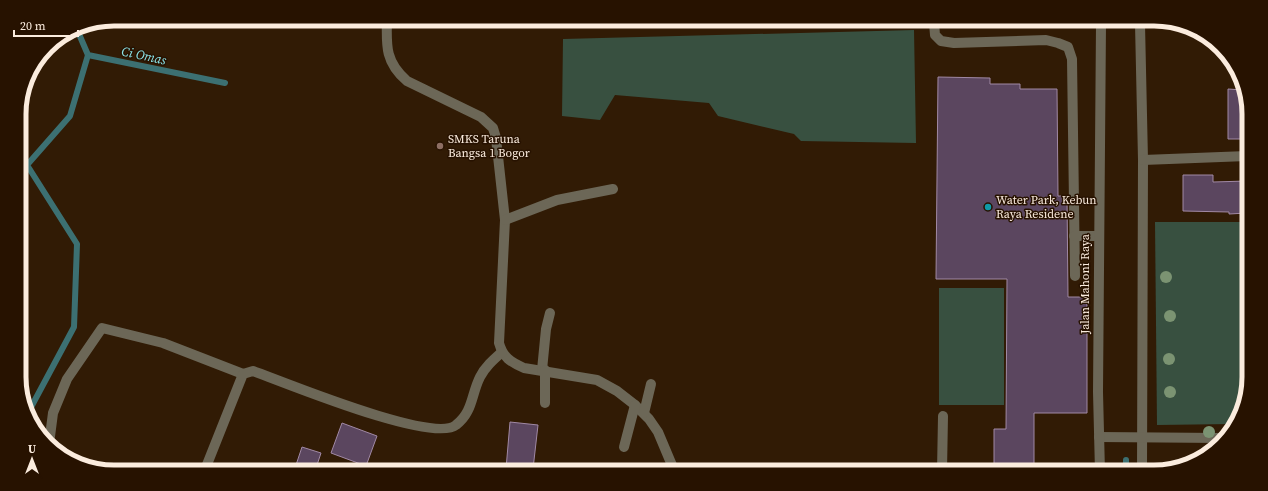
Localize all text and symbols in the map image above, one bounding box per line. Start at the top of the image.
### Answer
scale bar [14,12,78,38]
text: 20 m [20,18,46,34]
water label: Ci Omas [120,42,168,69]
place label: SMKS Taruna Bangsa 1 Bogor [448,131,530,161]
marker: SMKS Taruna Bangsa 1 Bogor [435,141,445,151]
place label: Water Park, Kebun Raya Residene [996,192,1097,222]
marker: Water Park, Kebun Raya Residene [983,202,993,212]
street label: Jalan Mahoni Raya [1077,233,1093,335]
north arrow [12,439,52,479]
text: U [28,442,36,457]

